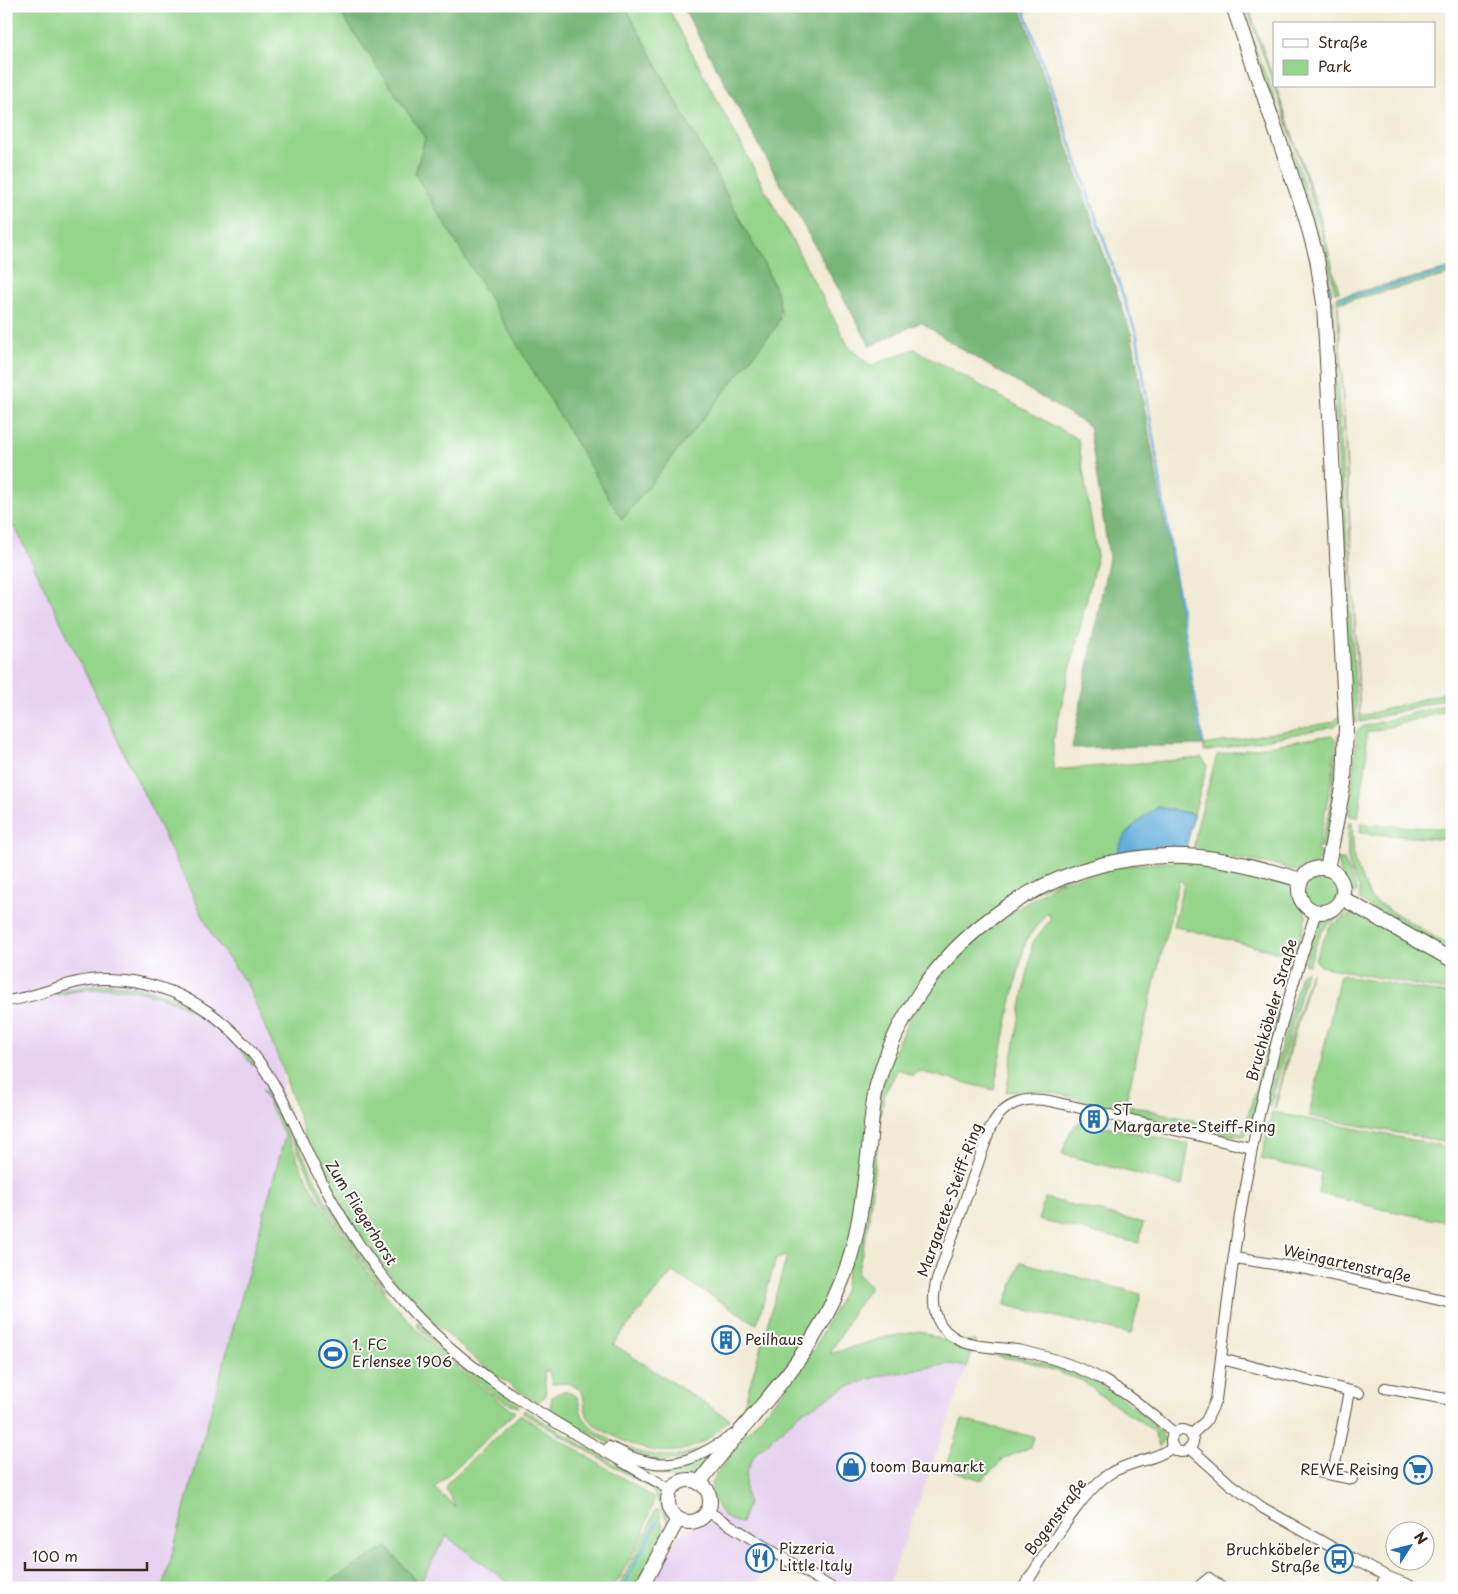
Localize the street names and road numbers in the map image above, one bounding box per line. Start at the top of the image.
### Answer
street label: Bruchköbeler Straße [1239,936,1302,1084]
street label: Margarete-Steiff-Ring [910,1119,987,1280]
street label: Zum Fliegerhorst [321,1155,404,1269]
street label: Weingartenstraße [1281,1238,1414,1287]
street label: Bogenstraße [1018,1473,1091,1559]

